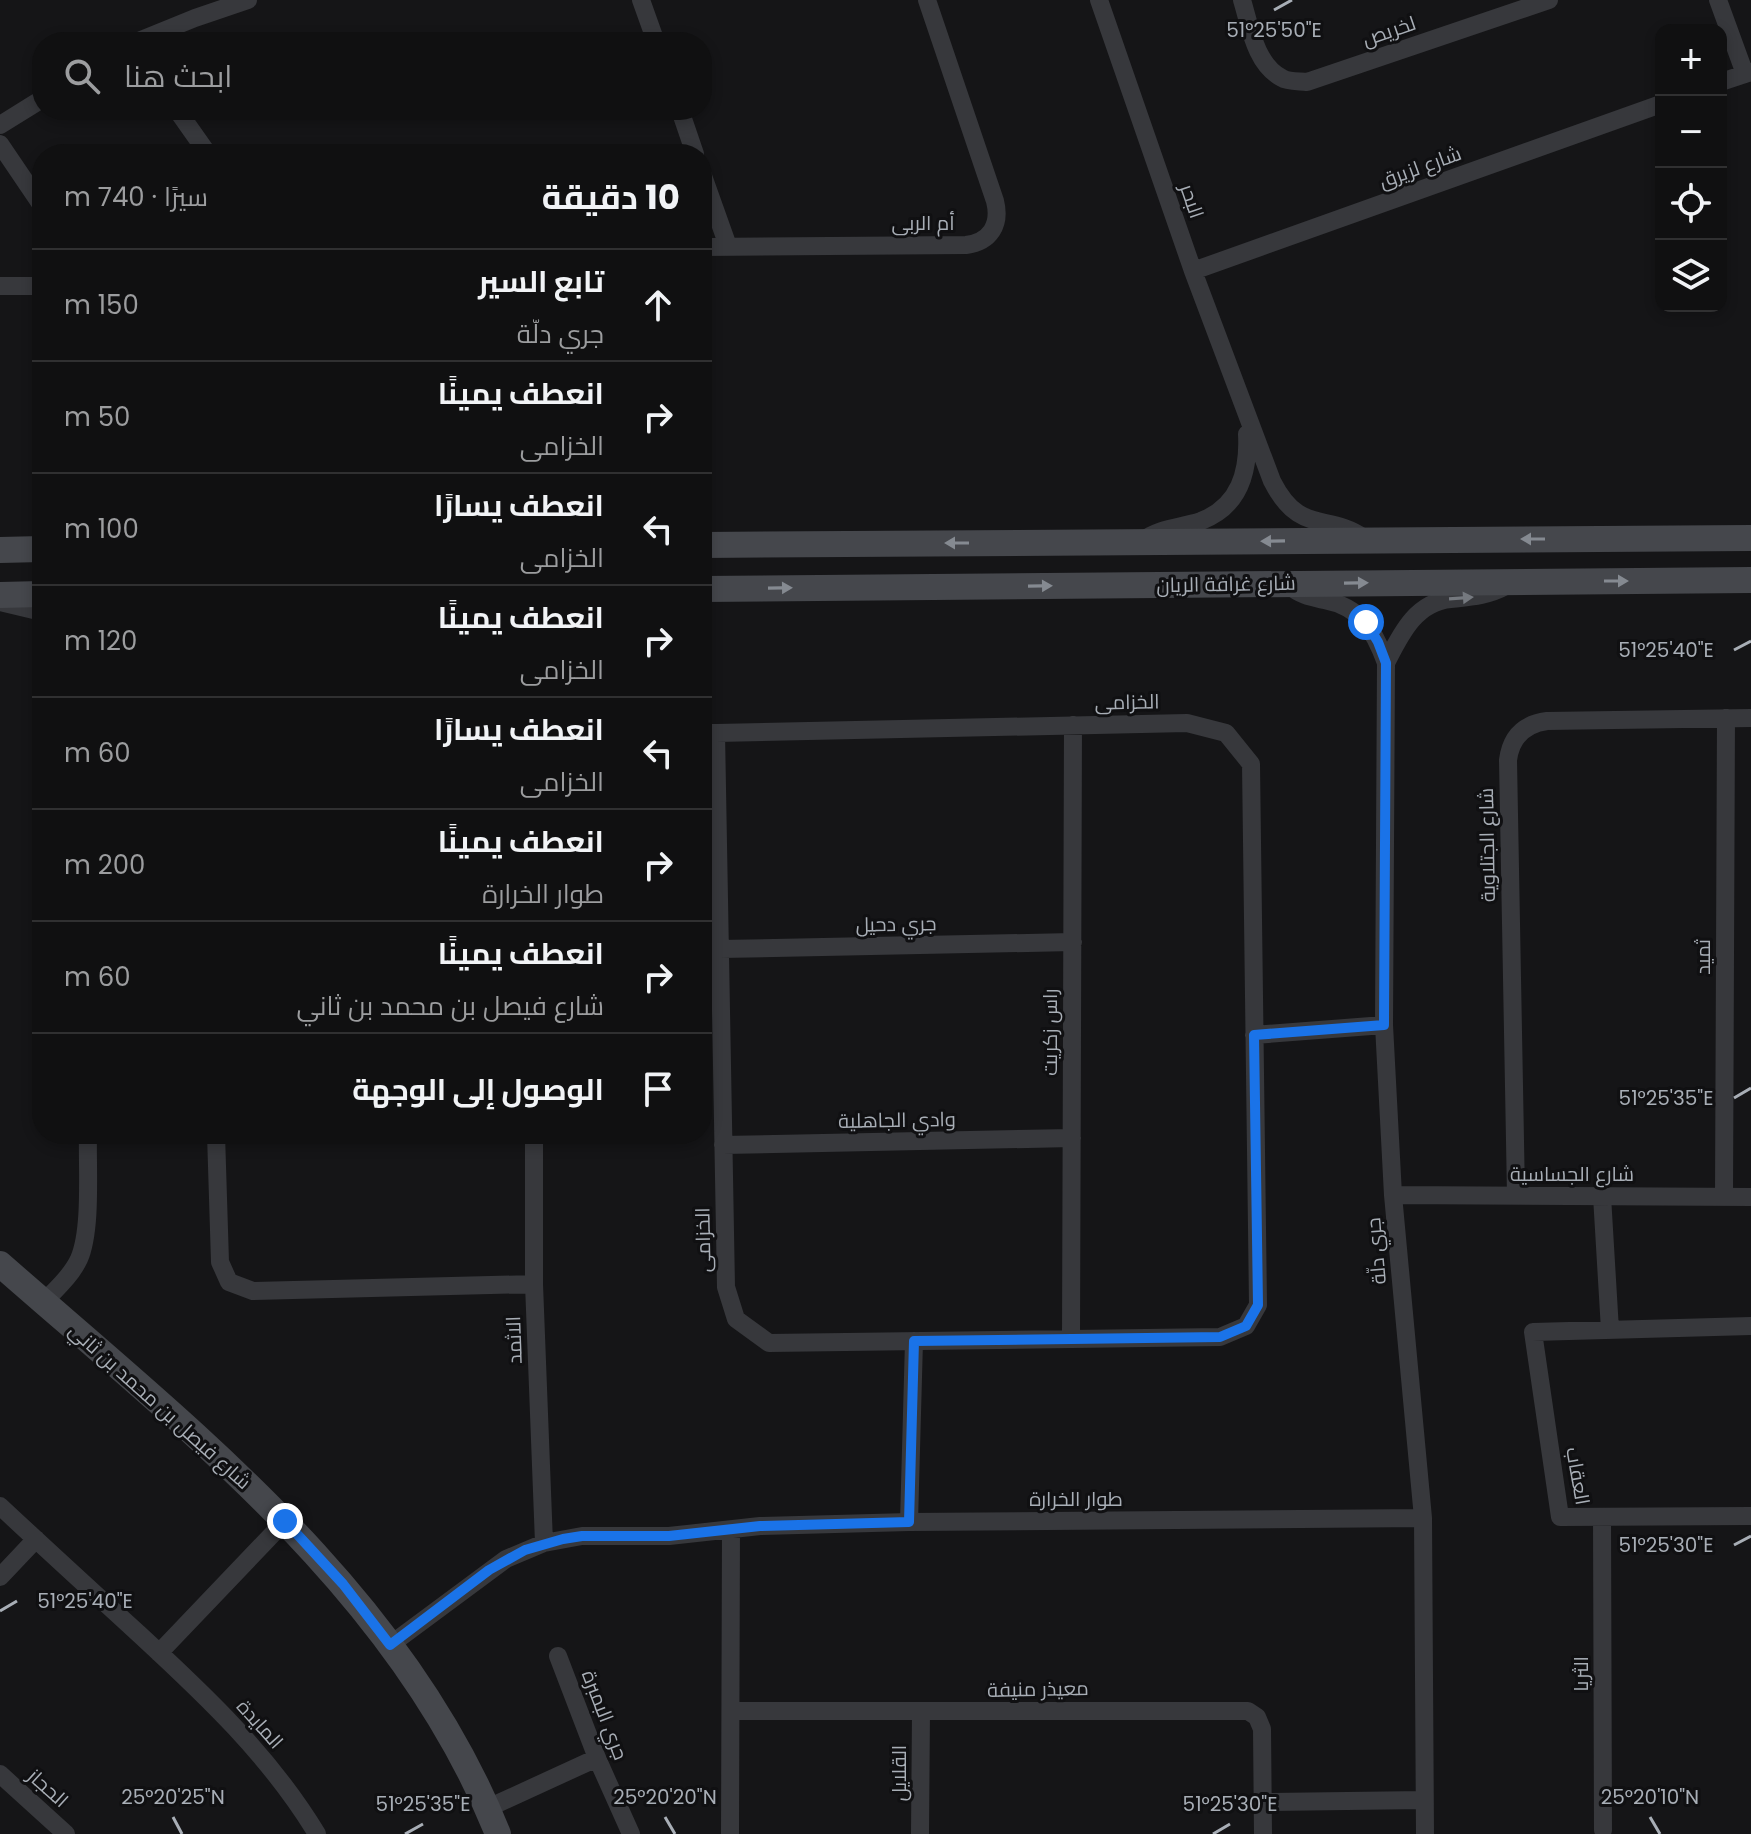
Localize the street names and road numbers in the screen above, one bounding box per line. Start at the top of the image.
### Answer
street label: لخريص [1358,9,1420,53]
street label: شارع لزيرق [1375,139,1465,195]
street label: البحر [1173,179,1211,222]
street label: أم الربى [891,209,955,237]
street label: شارع غرافة الريان [1156,569,1296,599]
street label: الخزامى [1094,687,1160,717]
street label: شارع الجتلاوية [1472,788,1502,902]
street label: جري دحيل [855,909,937,941]
street label: ثميد [1689,939,1717,975]
street label: راس زكريت [1036,988,1064,1076]
street label: وادي الجاهلية [838,1105,956,1137]
street label: شارع الجساسية [1510,1160,1634,1188]
street label: الخزامى [688,1207,718,1273]
street label: جري دلّة [1359,1216,1395,1286]
street label: شارع فيصل بن محمد بن ثاني [61,1316,257,1497]
street label: الاثمد [499,1316,529,1364]
street label: العقاب [1559,1445,1597,1507]
street label: طوار الخرارة [1029,1485,1123,1513]
street label: الثريا [1567,1656,1595,1692]
street label: جري البمبرة [573,1666,635,1765]
street label: معيذر منيفة [987,1674,1089,1704]
street label: المايدة [230,1693,290,1755]
street label: القلايل [885,1745,913,1801]
street label: الحجاز [21,1761,75,1814]

